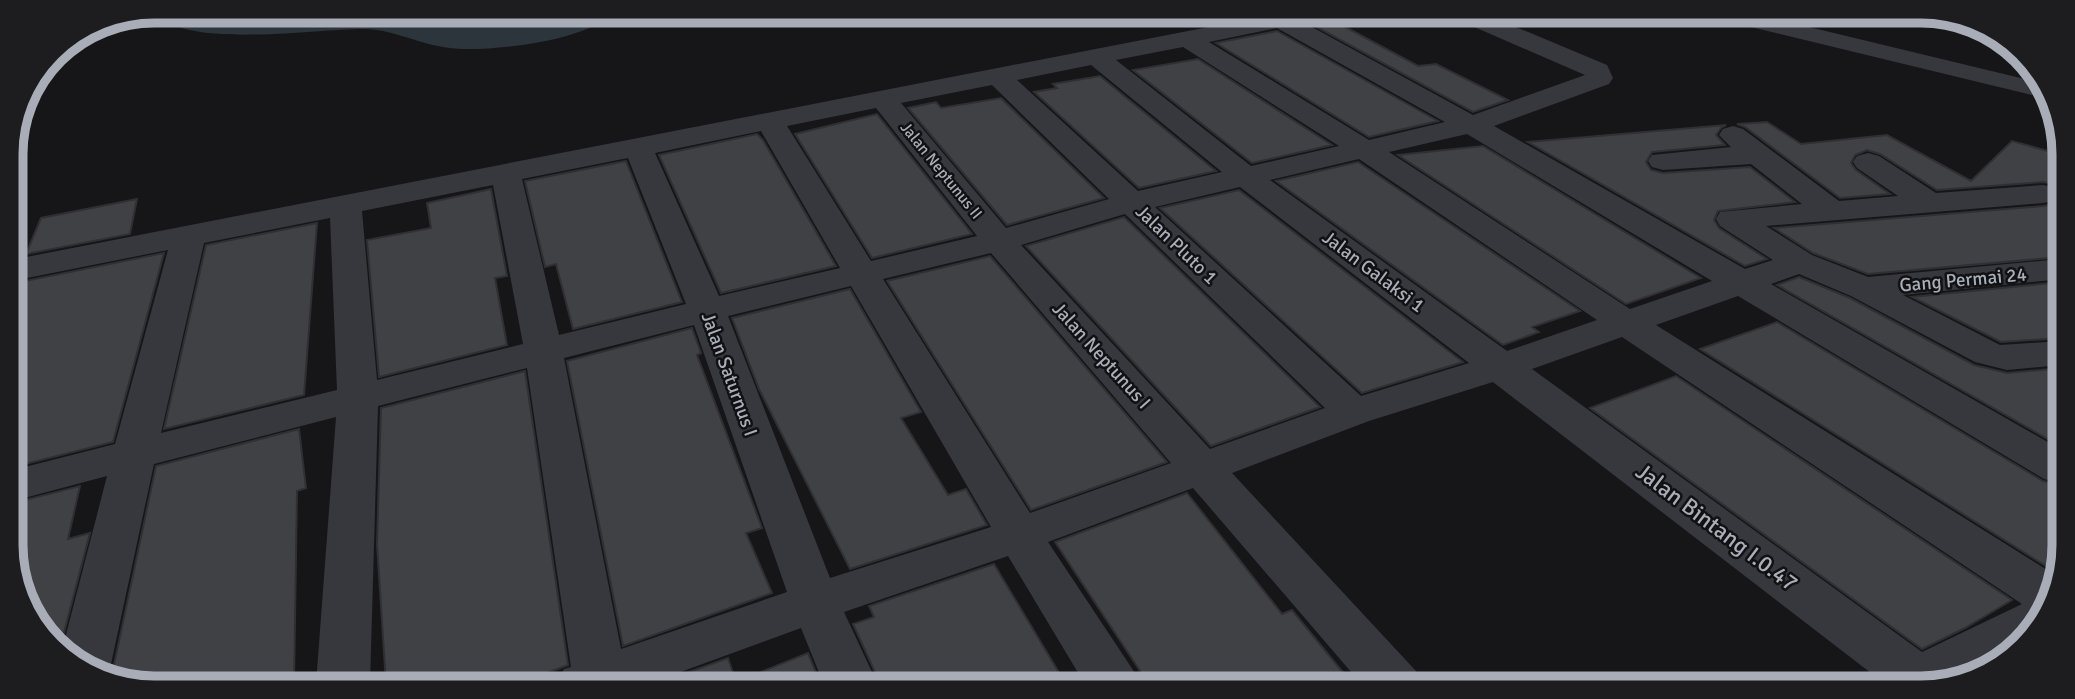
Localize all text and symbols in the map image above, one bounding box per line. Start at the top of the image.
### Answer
street label: Jalan Neptunus II [896,118,986,223]
street label: Jalan Pluto 1 [1130,200,1222,290]
street label: Jalan Galaksi 1 [1317,226,1429,318]
street label: Gang Permai 24 [1898,262,2028,298]
street label: Jalan Neptunus I [1047,297,1156,414]
street label: Jalan Saturnus I [696,309,763,440]
street label: Jalan Bintang I.0.47 [1630,457,1804,598]

